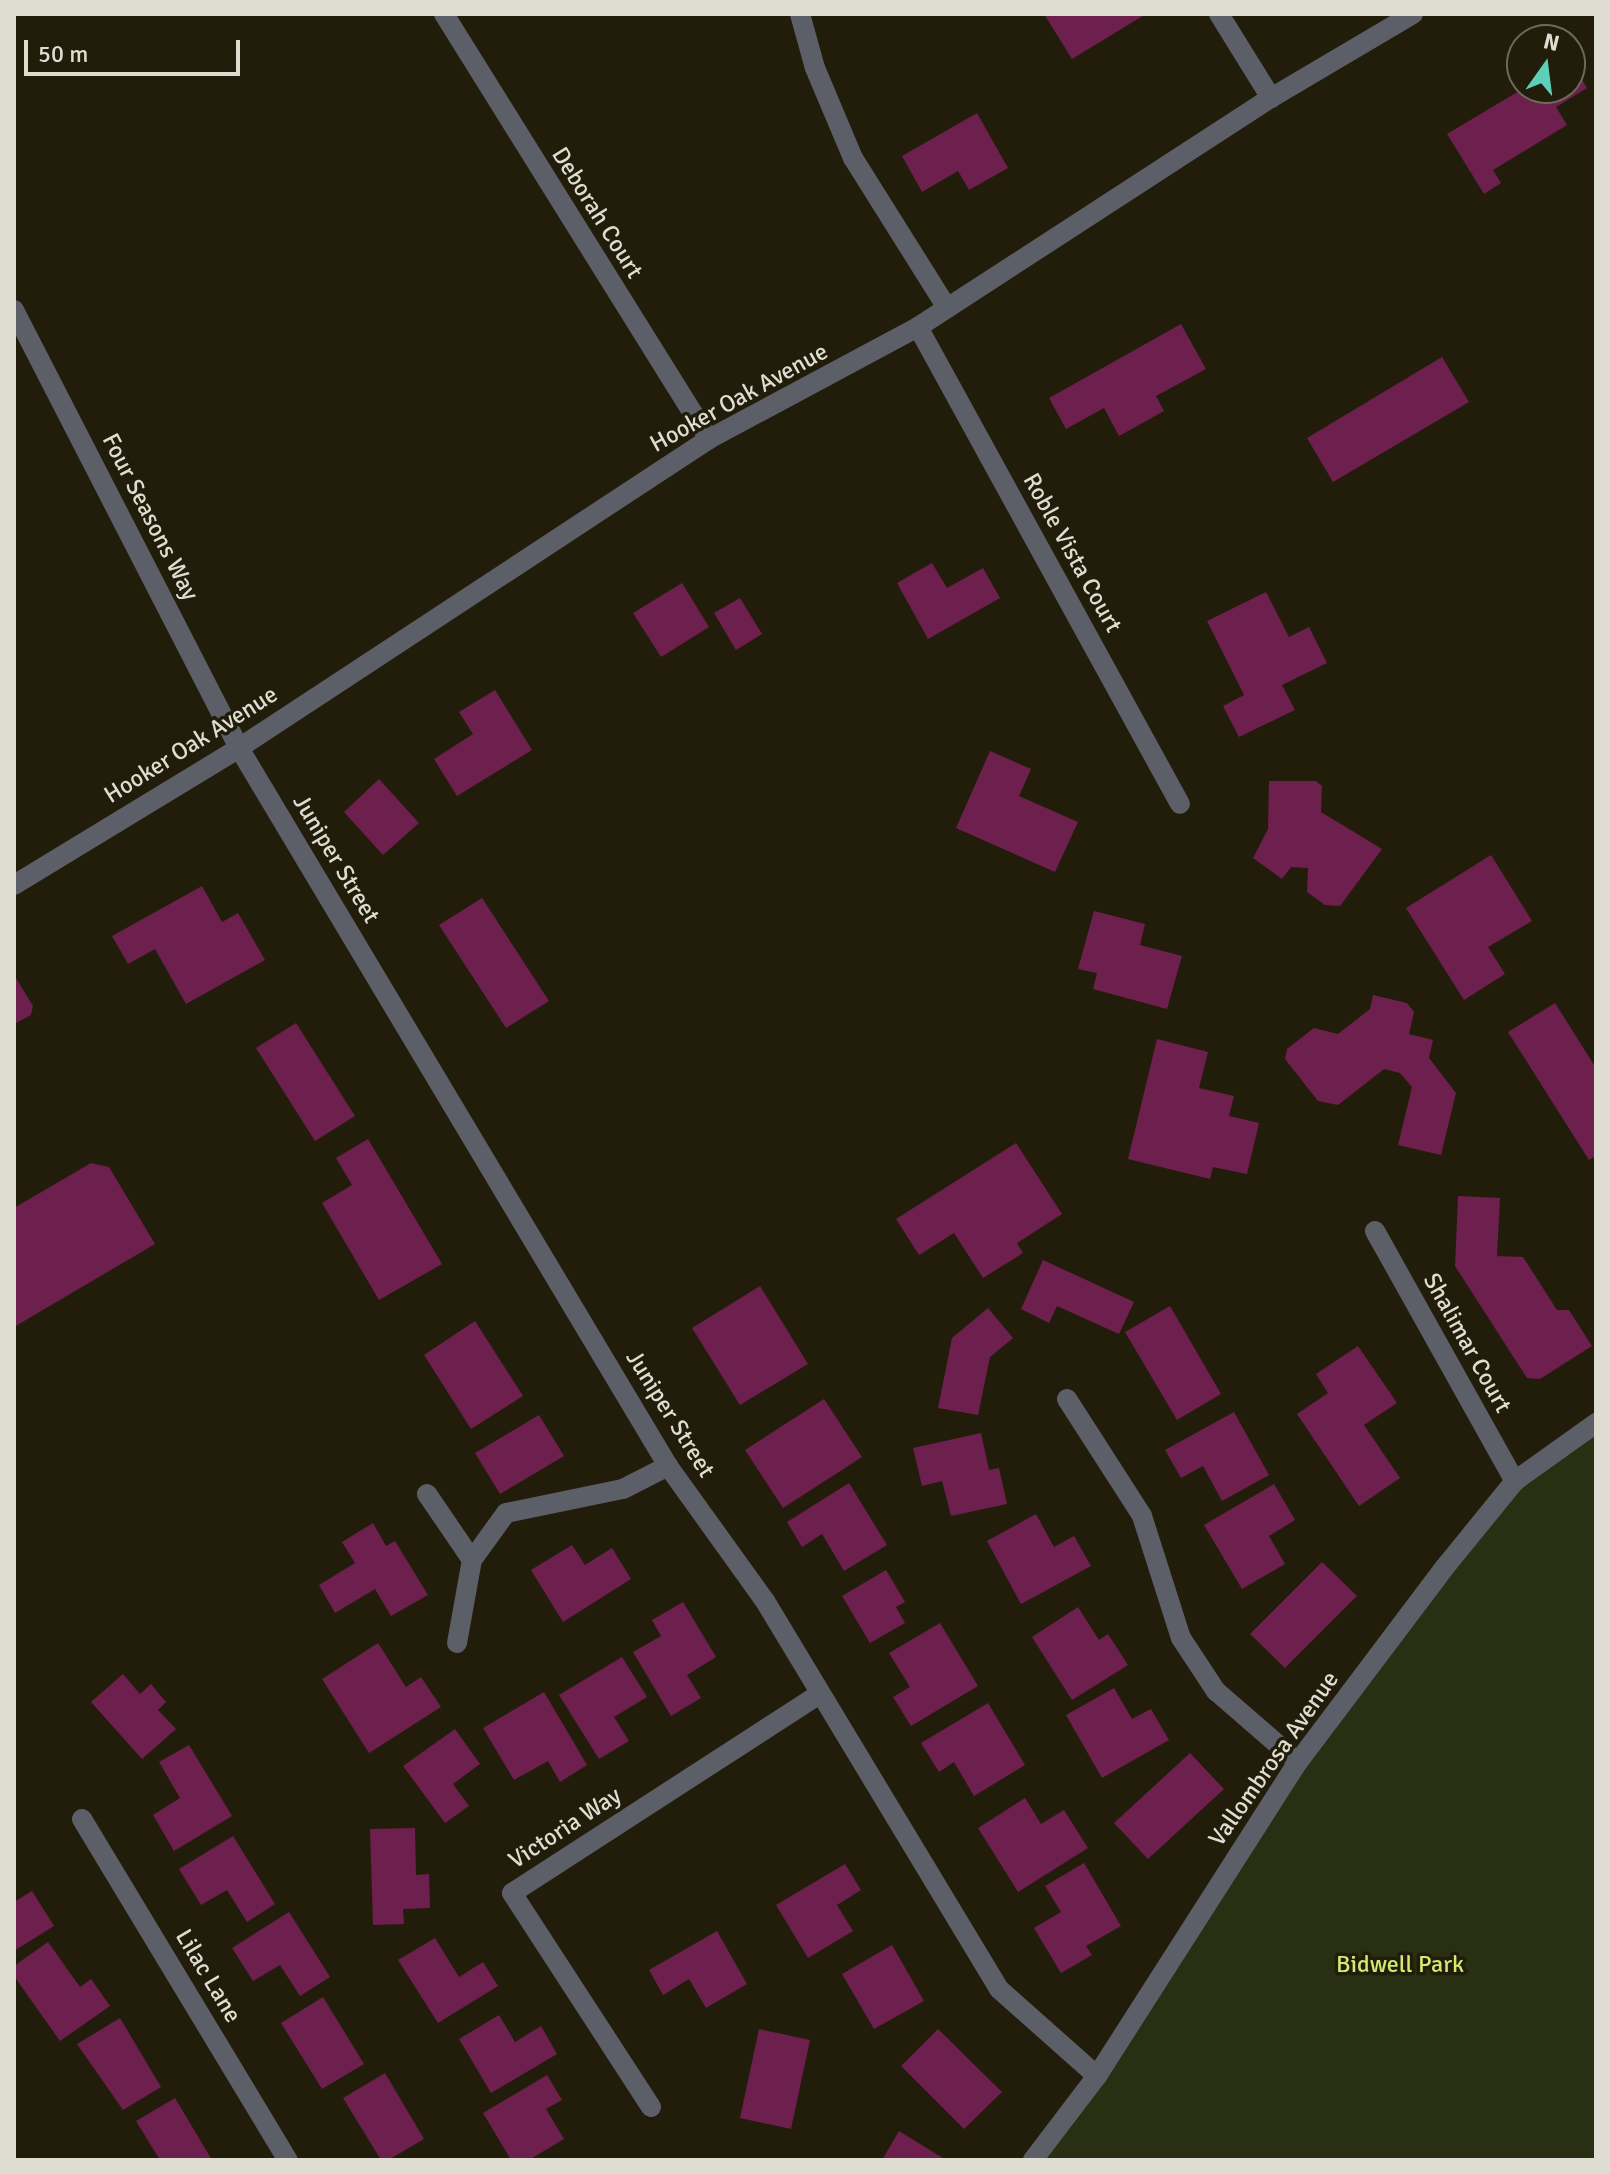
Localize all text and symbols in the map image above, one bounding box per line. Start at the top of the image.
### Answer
scale bar [28,24,244,74]
north arrow [1506,24,1586,104]
text: N [1541,27,1562,57]
text: 50 m [38,39,88,69]
street label: Deborah Court [545,142,649,284]
street label: Hooker Oak Avenue [645,337,833,459]
street label: Four Seasons Way [96,429,204,605]
street label: Roble Vista Court [1016,468,1128,638]
street label: Hooker Oak Avenue [99,680,283,810]
street label: Juniper Street [286,789,386,929]
street label: Shalimar Court [1417,1268,1517,1418]
street label: Juniper Street [619,1345,721,1483]
street label: Vallombrosa Avenue [1203,1666,1345,1852]
street label: Victoria Way [503,1781,627,1875]
street label: Lilac Lane [169,1924,247,2028]
park label: Bidwell Park [1336,1951,1464,1979]

